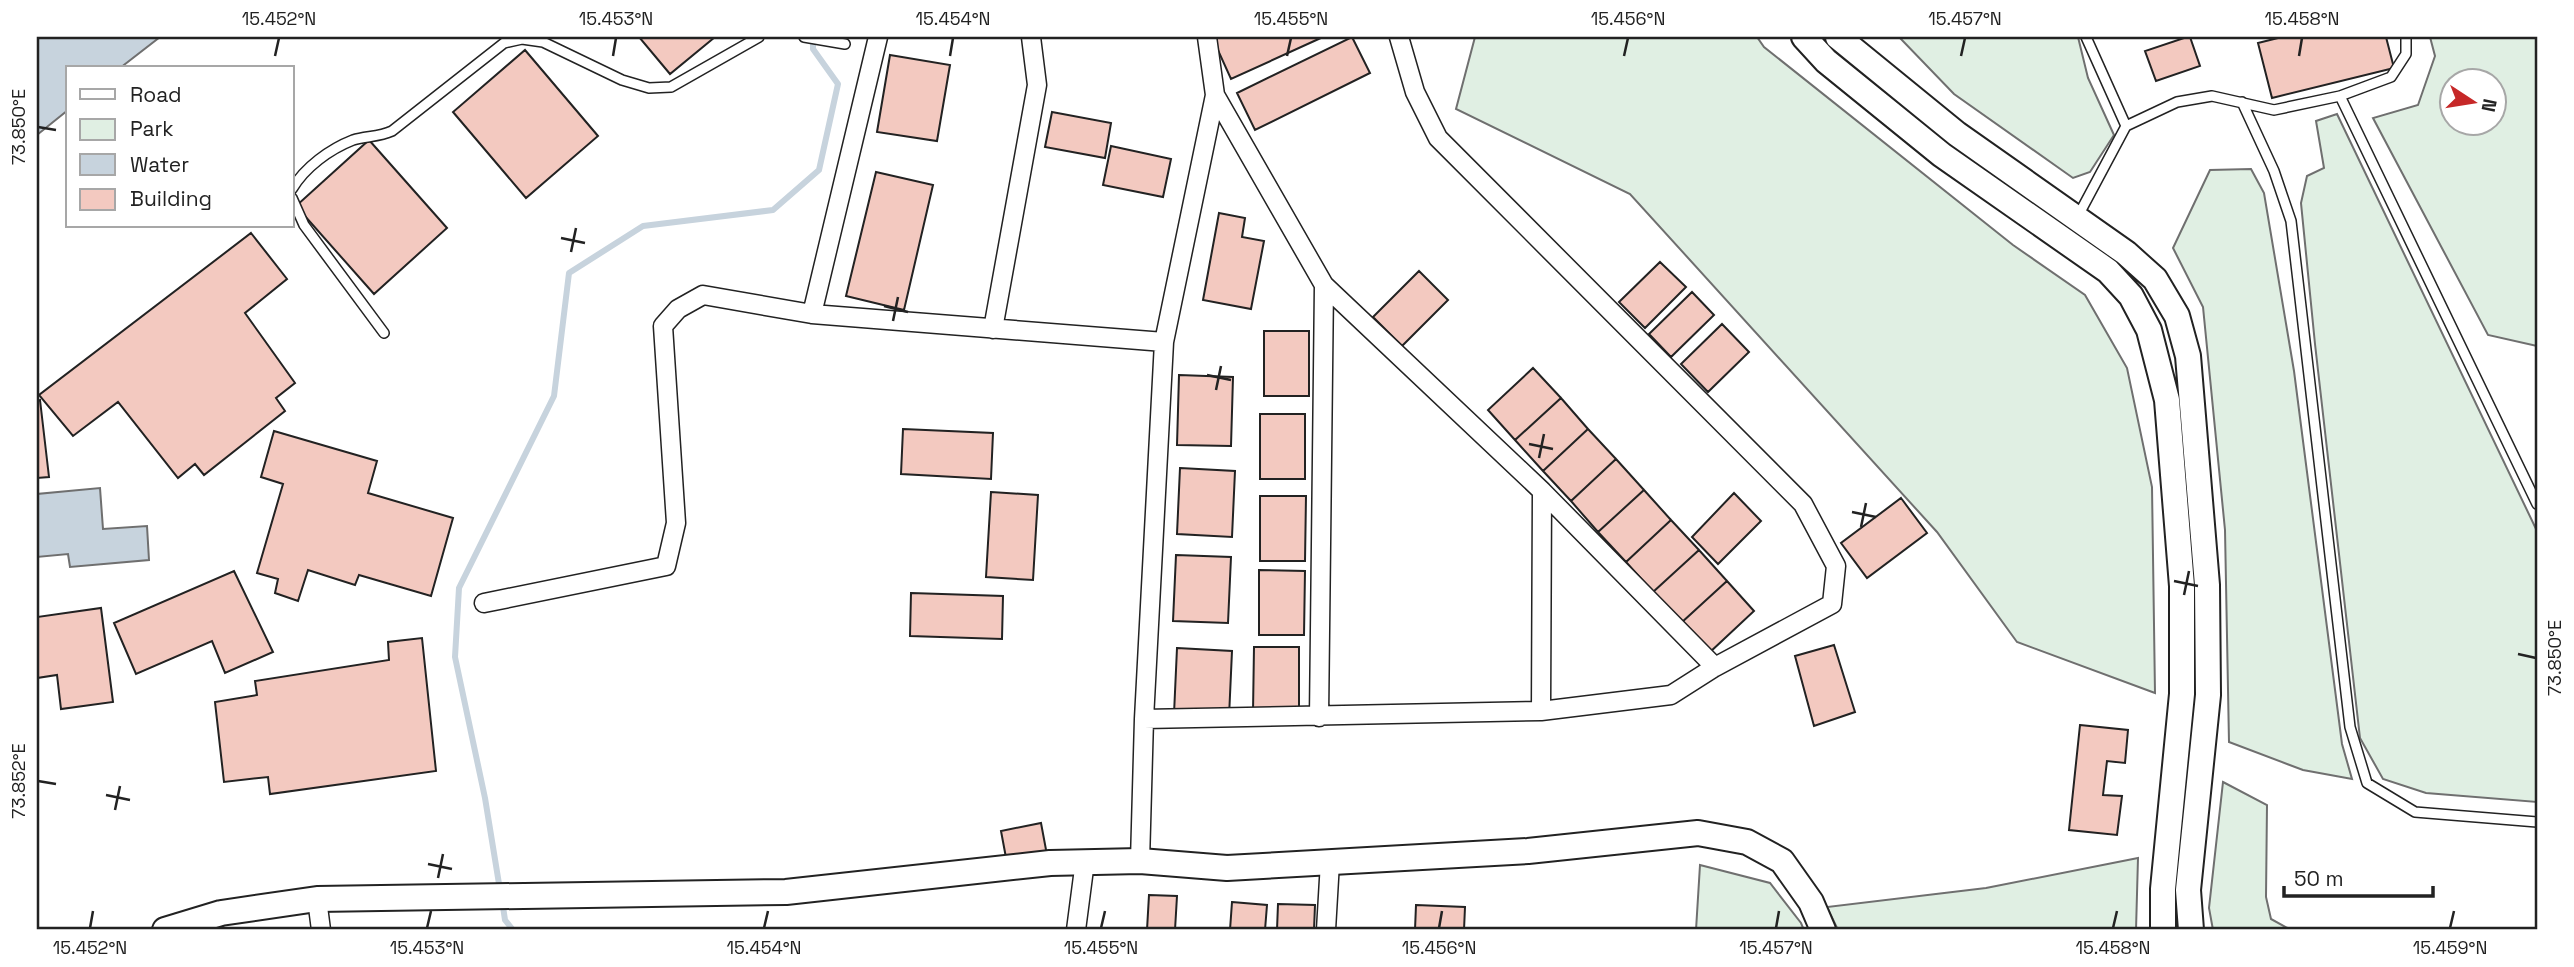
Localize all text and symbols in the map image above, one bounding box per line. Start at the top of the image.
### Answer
text: 15.452°N [242,7,316,30]
text: 15.453°N [579,7,653,30]
text: 15.454°N [916,7,990,30]
text: 15.455°N [1254,7,1328,30]
text: 15.456°N [1591,7,1665,30]
text: 15.457°N [1928,7,2002,30]
text: 15.458°N [2265,7,2339,30]
legend [66,66,294,228]
north arrow [2438,66,2508,136]
text: Road [130,81,182,108]
text: 73.850°E [7,89,30,165]
text: N [2476,97,2503,114]
text: Park [130,115,174,142]
text: Water [130,151,189,178]
text: Building [130,185,212,212]
text: 73.850°E [2543,620,2566,696]
text: 73.852°E [7,743,30,819]
scale bar [2284,855,2432,899]
text: 50 m [2294,865,2344,892]
text: 15.452°N [53,936,127,959]
text: 15.453°N [390,936,464,959]
text: 15.454°N [727,936,801,959]
text: 15.455°N [1064,936,1138,959]
text: 15.456°N [1402,936,1476,959]
text: 15.457°N [1739,936,1813,959]
text: 15.458°N [2076,936,2150,959]
text: 15.459°N [2413,936,2487,959]

